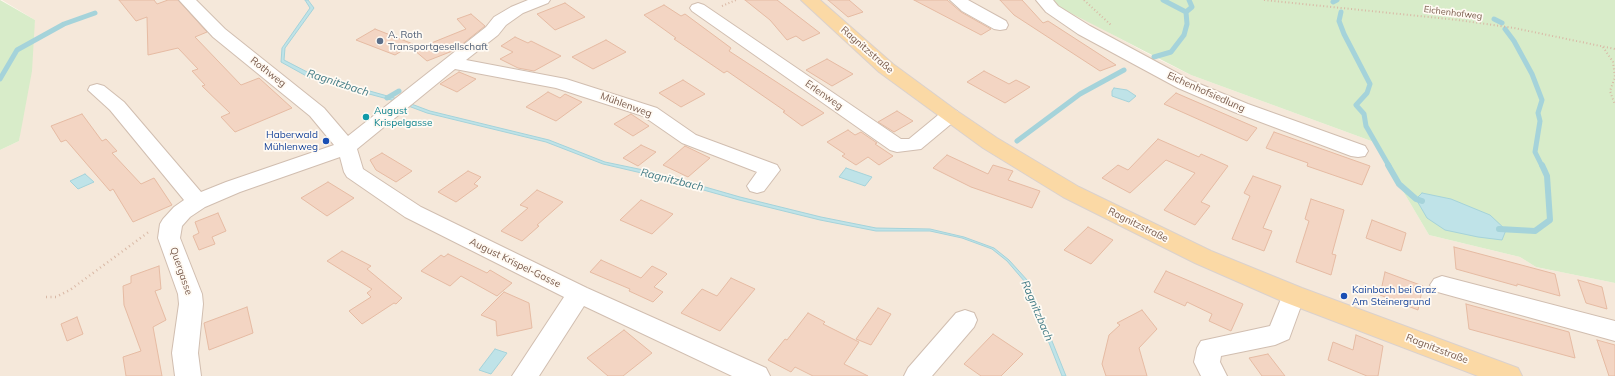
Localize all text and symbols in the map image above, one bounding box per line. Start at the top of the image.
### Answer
street label: Eichenhofweg [1423,4,1483,22]
street label: Ragnitzstraße [838,24,896,76]
place label: A. Roth Transportgesellschaft [388,29,488,52]
marker: A. Roth Transportgesellschaft [375,36,385,46]
street label: Rothweg [248,54,288,90]
water label: Ragnitzbach [305,67,371,99]
street label: Eichenhofsiedlung [1165,69,1247,115]
street label: Erlenweg [803,78,845,112]
street label: Mühlenweg [599,90,653,120]
place label: August Krispelgasse [374,105,433,128]
marker: August Krispelgasse [361,112,371,122]
place label: Haberwald Mühlenweg [264,129,318,152]
marker: Haberwald Mühlenweg [321,136,331,146]
water label: Ragnitzbach [639,166,705,194]
street label: Ragnitzstraße [1106,205,1170,245]
street label: August Krispel-Gasse [467,236,563,290]
street label: Quergasse [167,245,195,297]
water label: Ragnitzbach [1018,279,1056,343]
place label: Kainbach bei Graz Am Steinergrund [1352,284,1437,308]
marker: Kainbach bei Graz Am Steinergrund [1339,291,1349,301]
street label: Ragnitzstraße [1404,332,1470,366]

